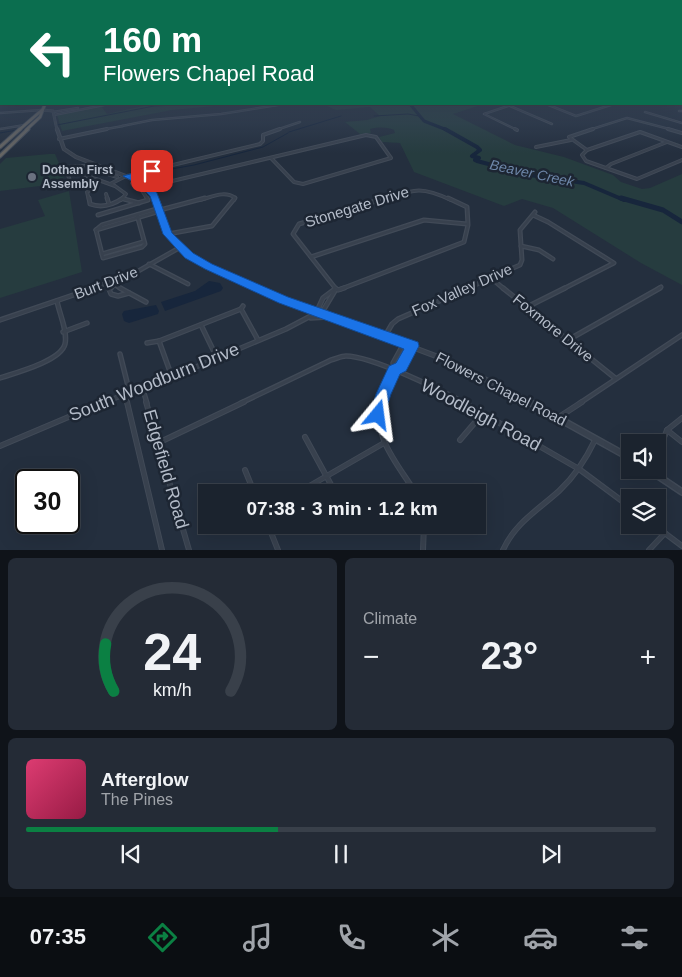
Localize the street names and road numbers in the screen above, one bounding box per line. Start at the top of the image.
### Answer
street label: Stonegate Drive [303,183,411,230]
street label: Fox Valley Drive [409,260,515,319]
street label: Burt Drive [72,263,140,302]
street label: Foxmore Drive [510,290,597,365]
street label: South Woodburn Drive [66,339,242,425]
street label: Flowers Chapel Road [433,348,569,429]
street label: Woodleigh Road [418,375,544,455]
street label: Edgefield Road [139,407,193,531]

